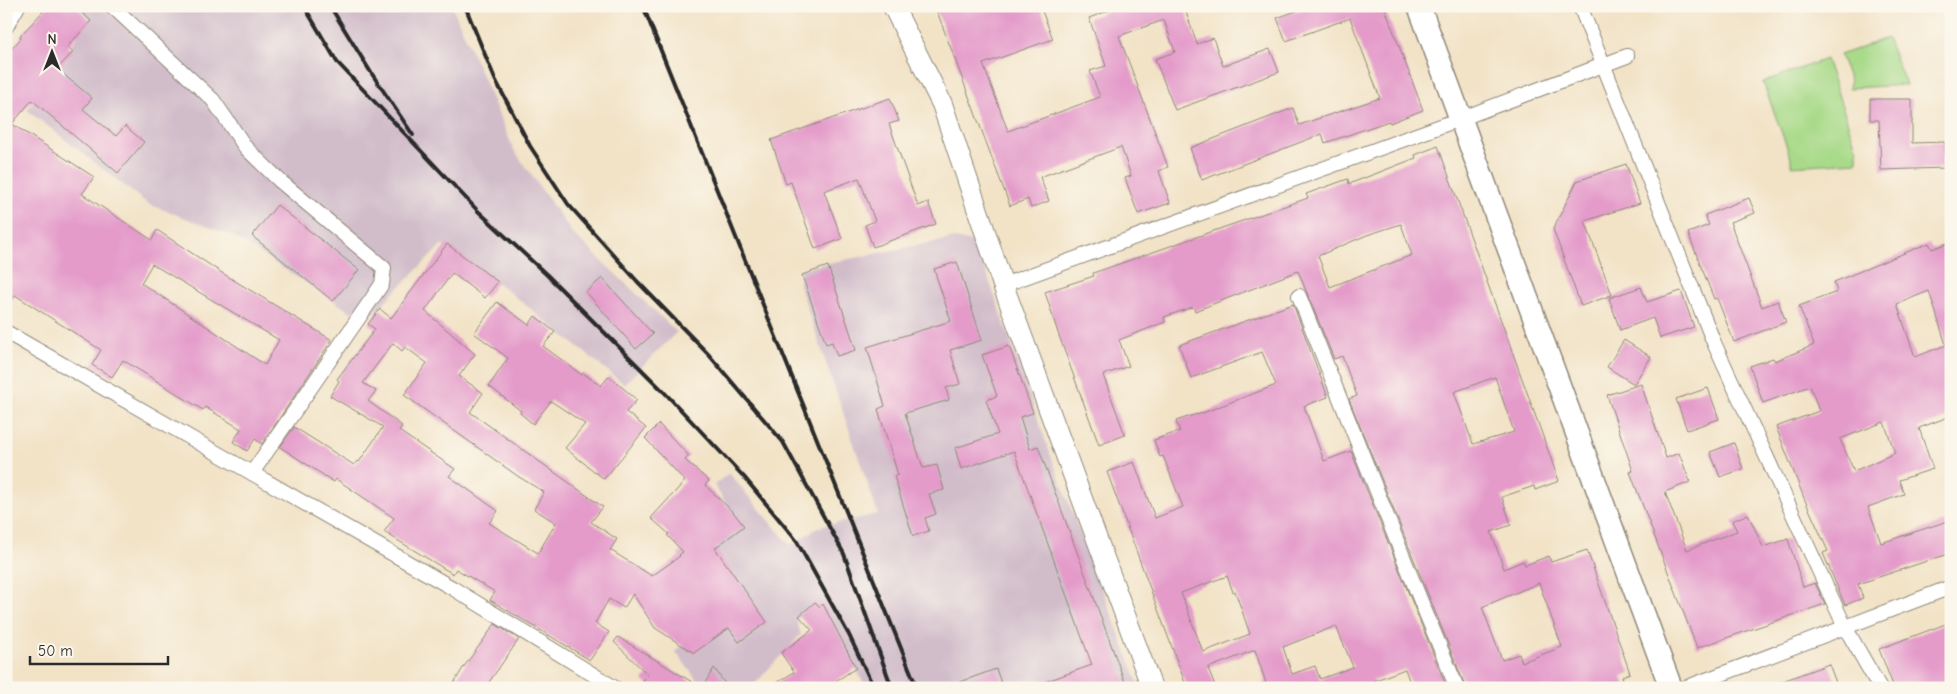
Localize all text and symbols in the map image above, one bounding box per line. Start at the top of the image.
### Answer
north arrow [28,28,78,78]
text: N [47,31,57,48]
scale bar [30,634,168,666]
text: 50 m [38,642,73,660]

